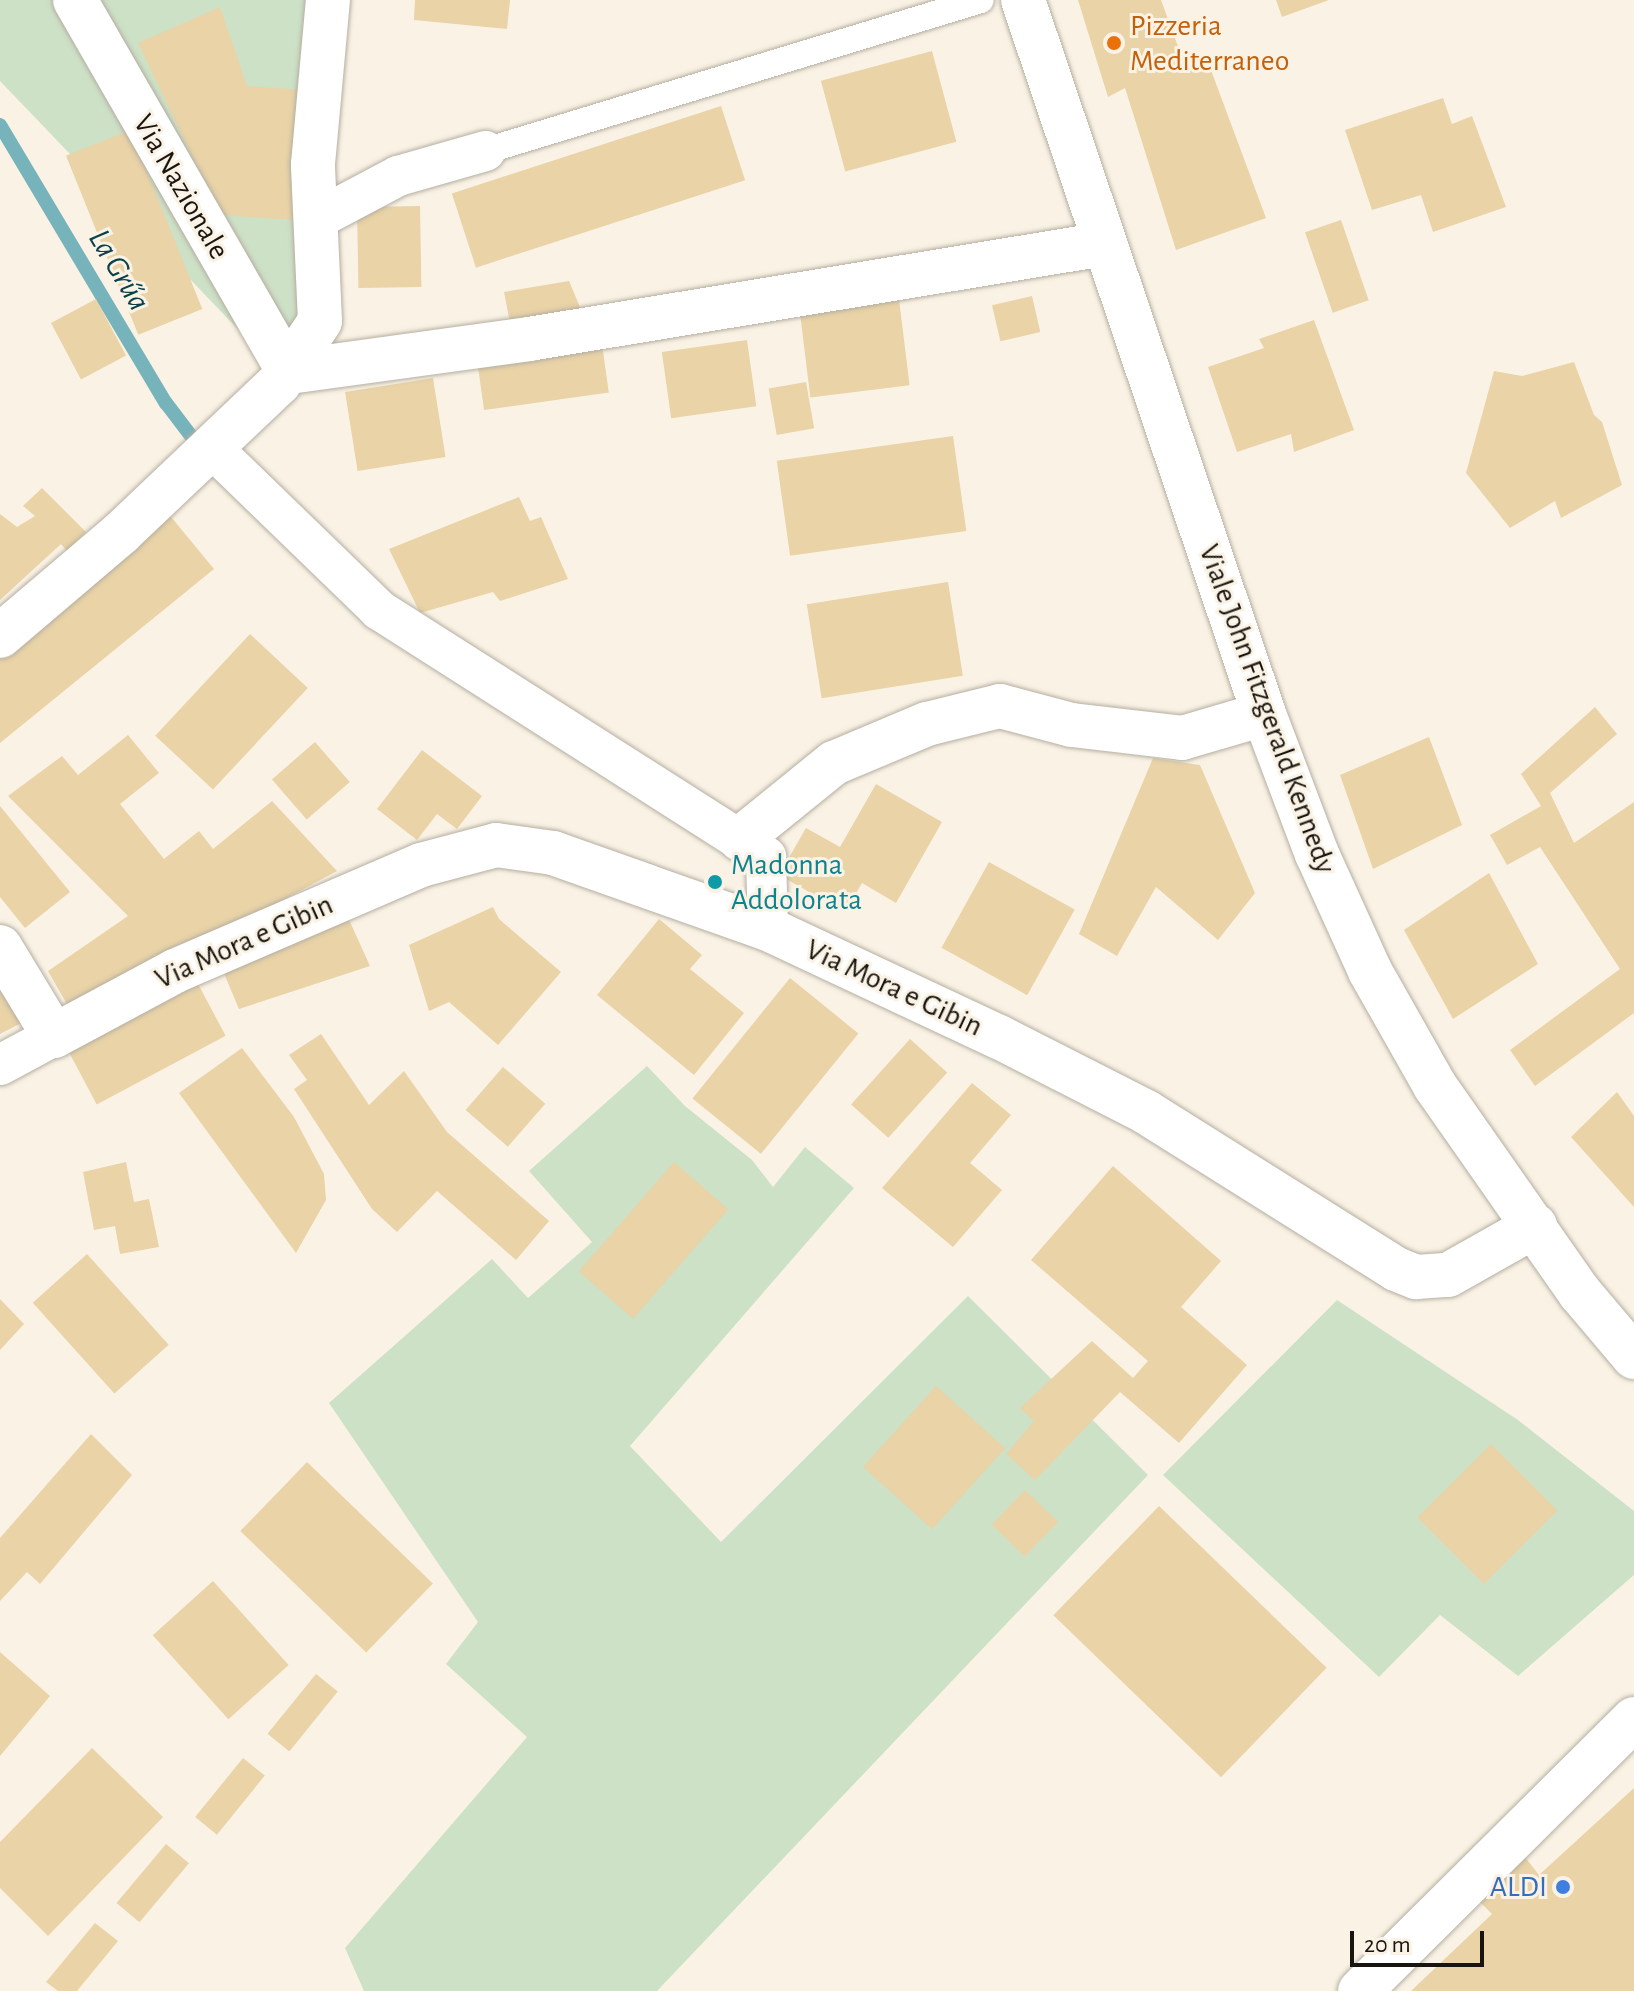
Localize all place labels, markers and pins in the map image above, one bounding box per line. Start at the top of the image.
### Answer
place label: Pizzeria Mediterraneo [1130,8,1289,78]
marker: Pizzeria Mediterraneo [1105,34,1123,52]
place label: Madonna Addolorata [731,847,862,918]
marker: Madonna Addolorata [706,873,724,891]
place label: ALDI [1490,1869,1547,1905]
marker: ALDI [1554,1878,1572,1896]

